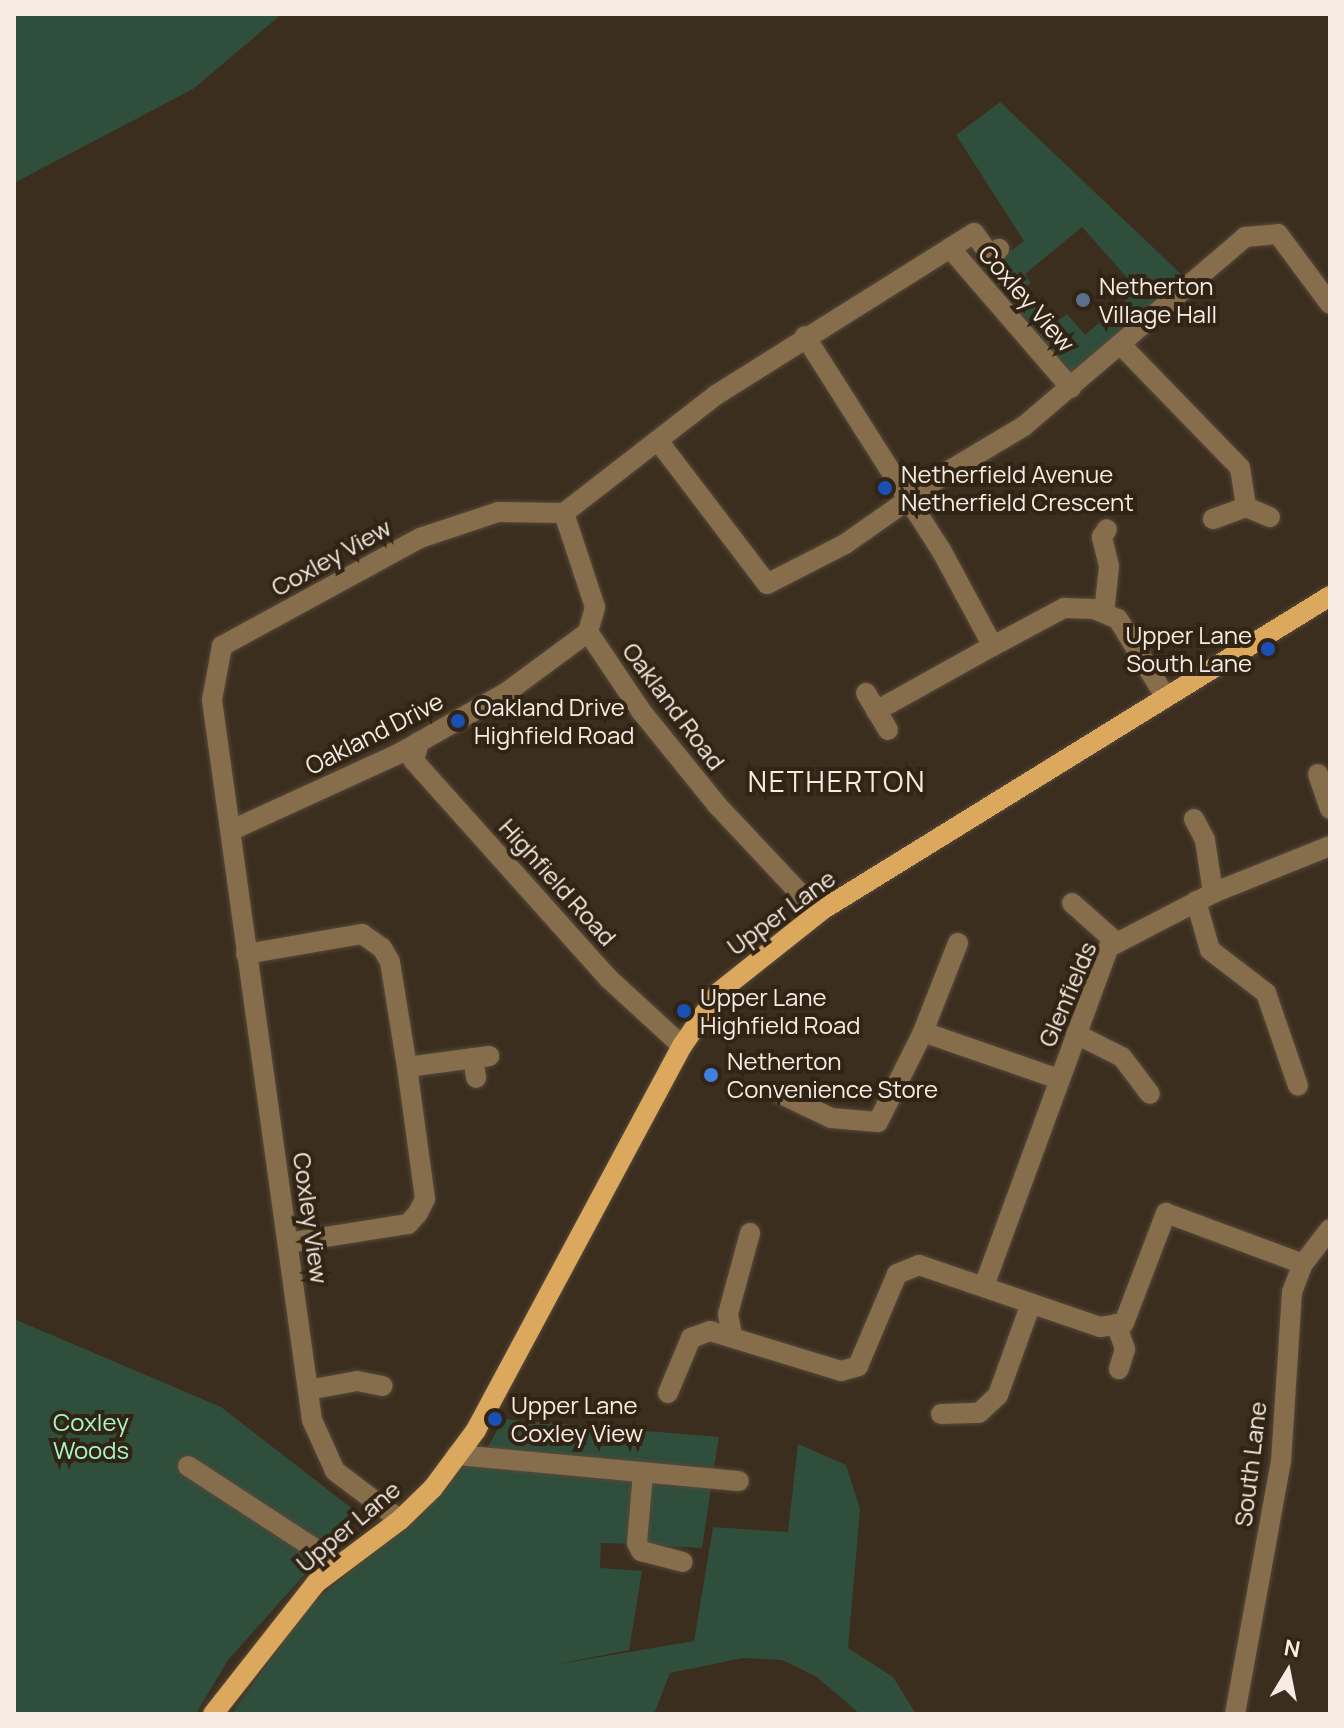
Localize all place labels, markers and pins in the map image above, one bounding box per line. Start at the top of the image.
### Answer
place label: Netherton Village Hall [1099,272,1217,328]
marker: Netherton Village Hall [1074,291,1092,309]
place label: Netherfield Avenue Netherfield Crescent [901,460,1134,516]
marker: Netherfield Avenue Netherfield Crescent [876,479,894,497]
place label: Upper Lane South Lane [1125,621,1252,677]
marker: Upper Lane South Lane [1259,640,1277,658]
place label: Oakland Drive Highfield Road [474,693,634,749]
marker: Oakland Drive Highfield Road [449,712,467,730]
place label: Upper Lane Highfield Road [700,983,860,1039]
marker: Upper Lane Highfield Road [675,1002,693,1020]
place label: Netherton Convenience Store [727,1047,938,1103]
marker: Netherton Convenience Store [702,1066,720,1084]
place label: Upper Lane Coxley View [511,1391,643,1447]
marker: Upper Lane Coxley View [486,1410,504,1428]

